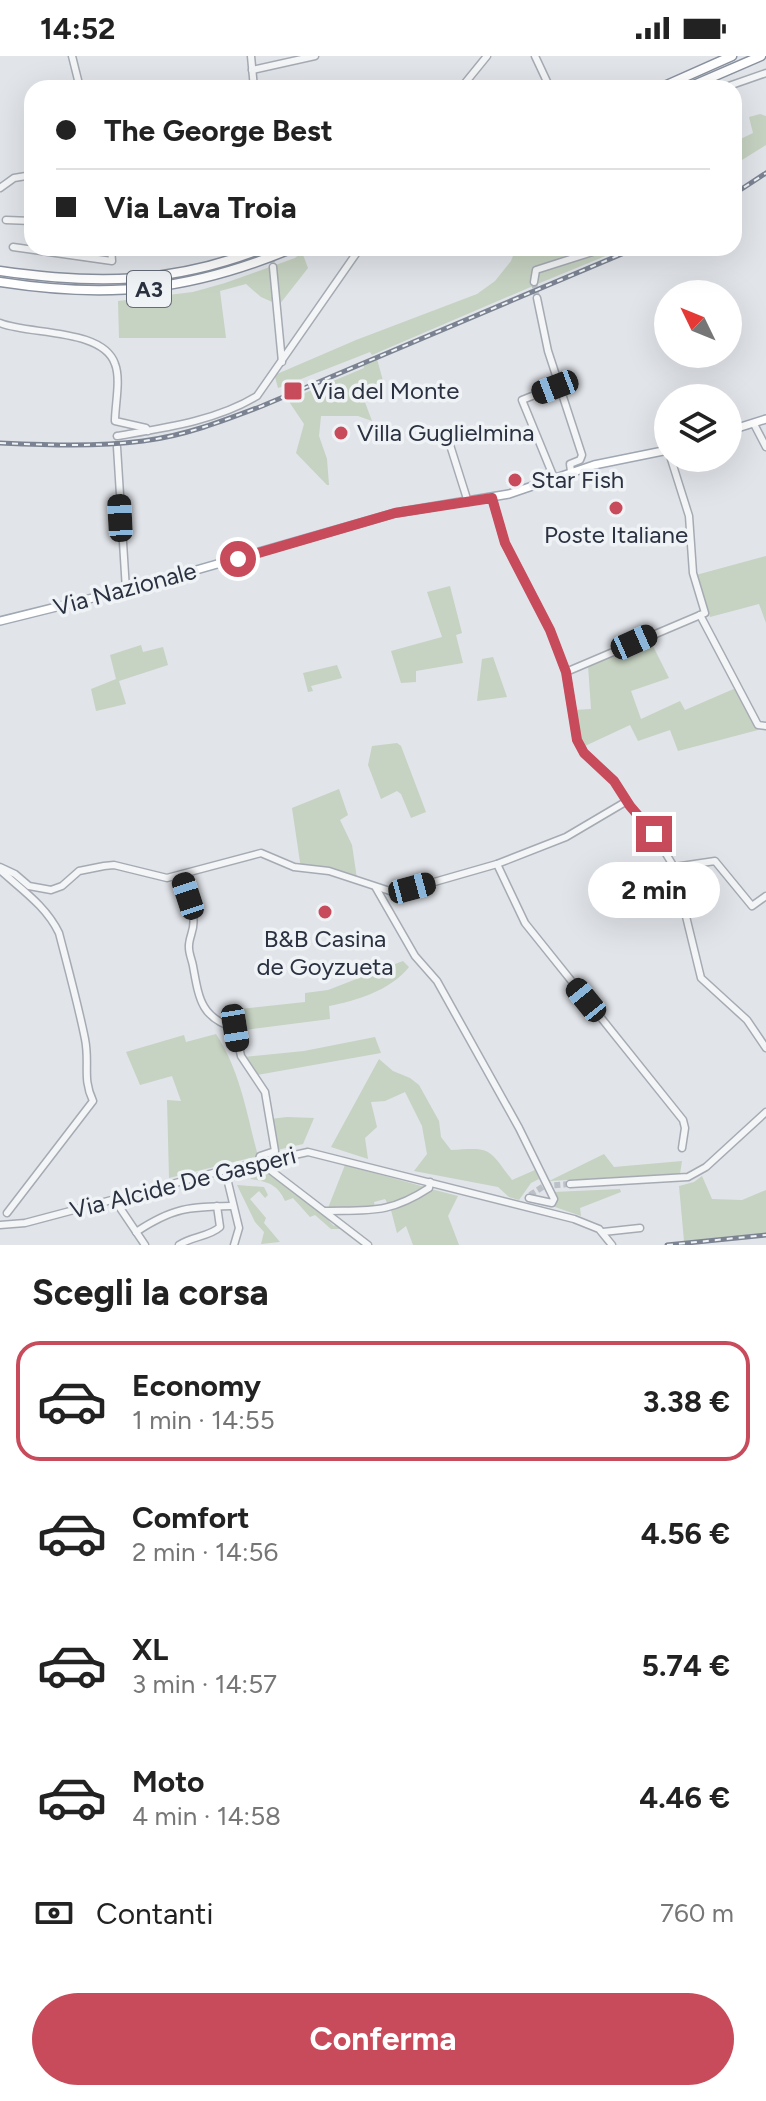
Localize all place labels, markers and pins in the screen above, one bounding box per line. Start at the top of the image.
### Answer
place label: Via del Monte [311,376,459,405]
marker: Via del Monte [282,380,304,402]
place label: Villa Guglielmina [357,418,535,447]
marker: Villa Guglielmina [332,424,350,442]
place label: Star Fish [531,465,624,494]
marker: Star Fish [506,471,524,489]
marker: Poste Italiane [607,499,625,517]
place label: Poste Italiane [544,520,688,549]
marker: B&B Casina de Goyzueta [316,903,334,921]
place label: B&B Casina de Goyzueta [256,924,394,981]

